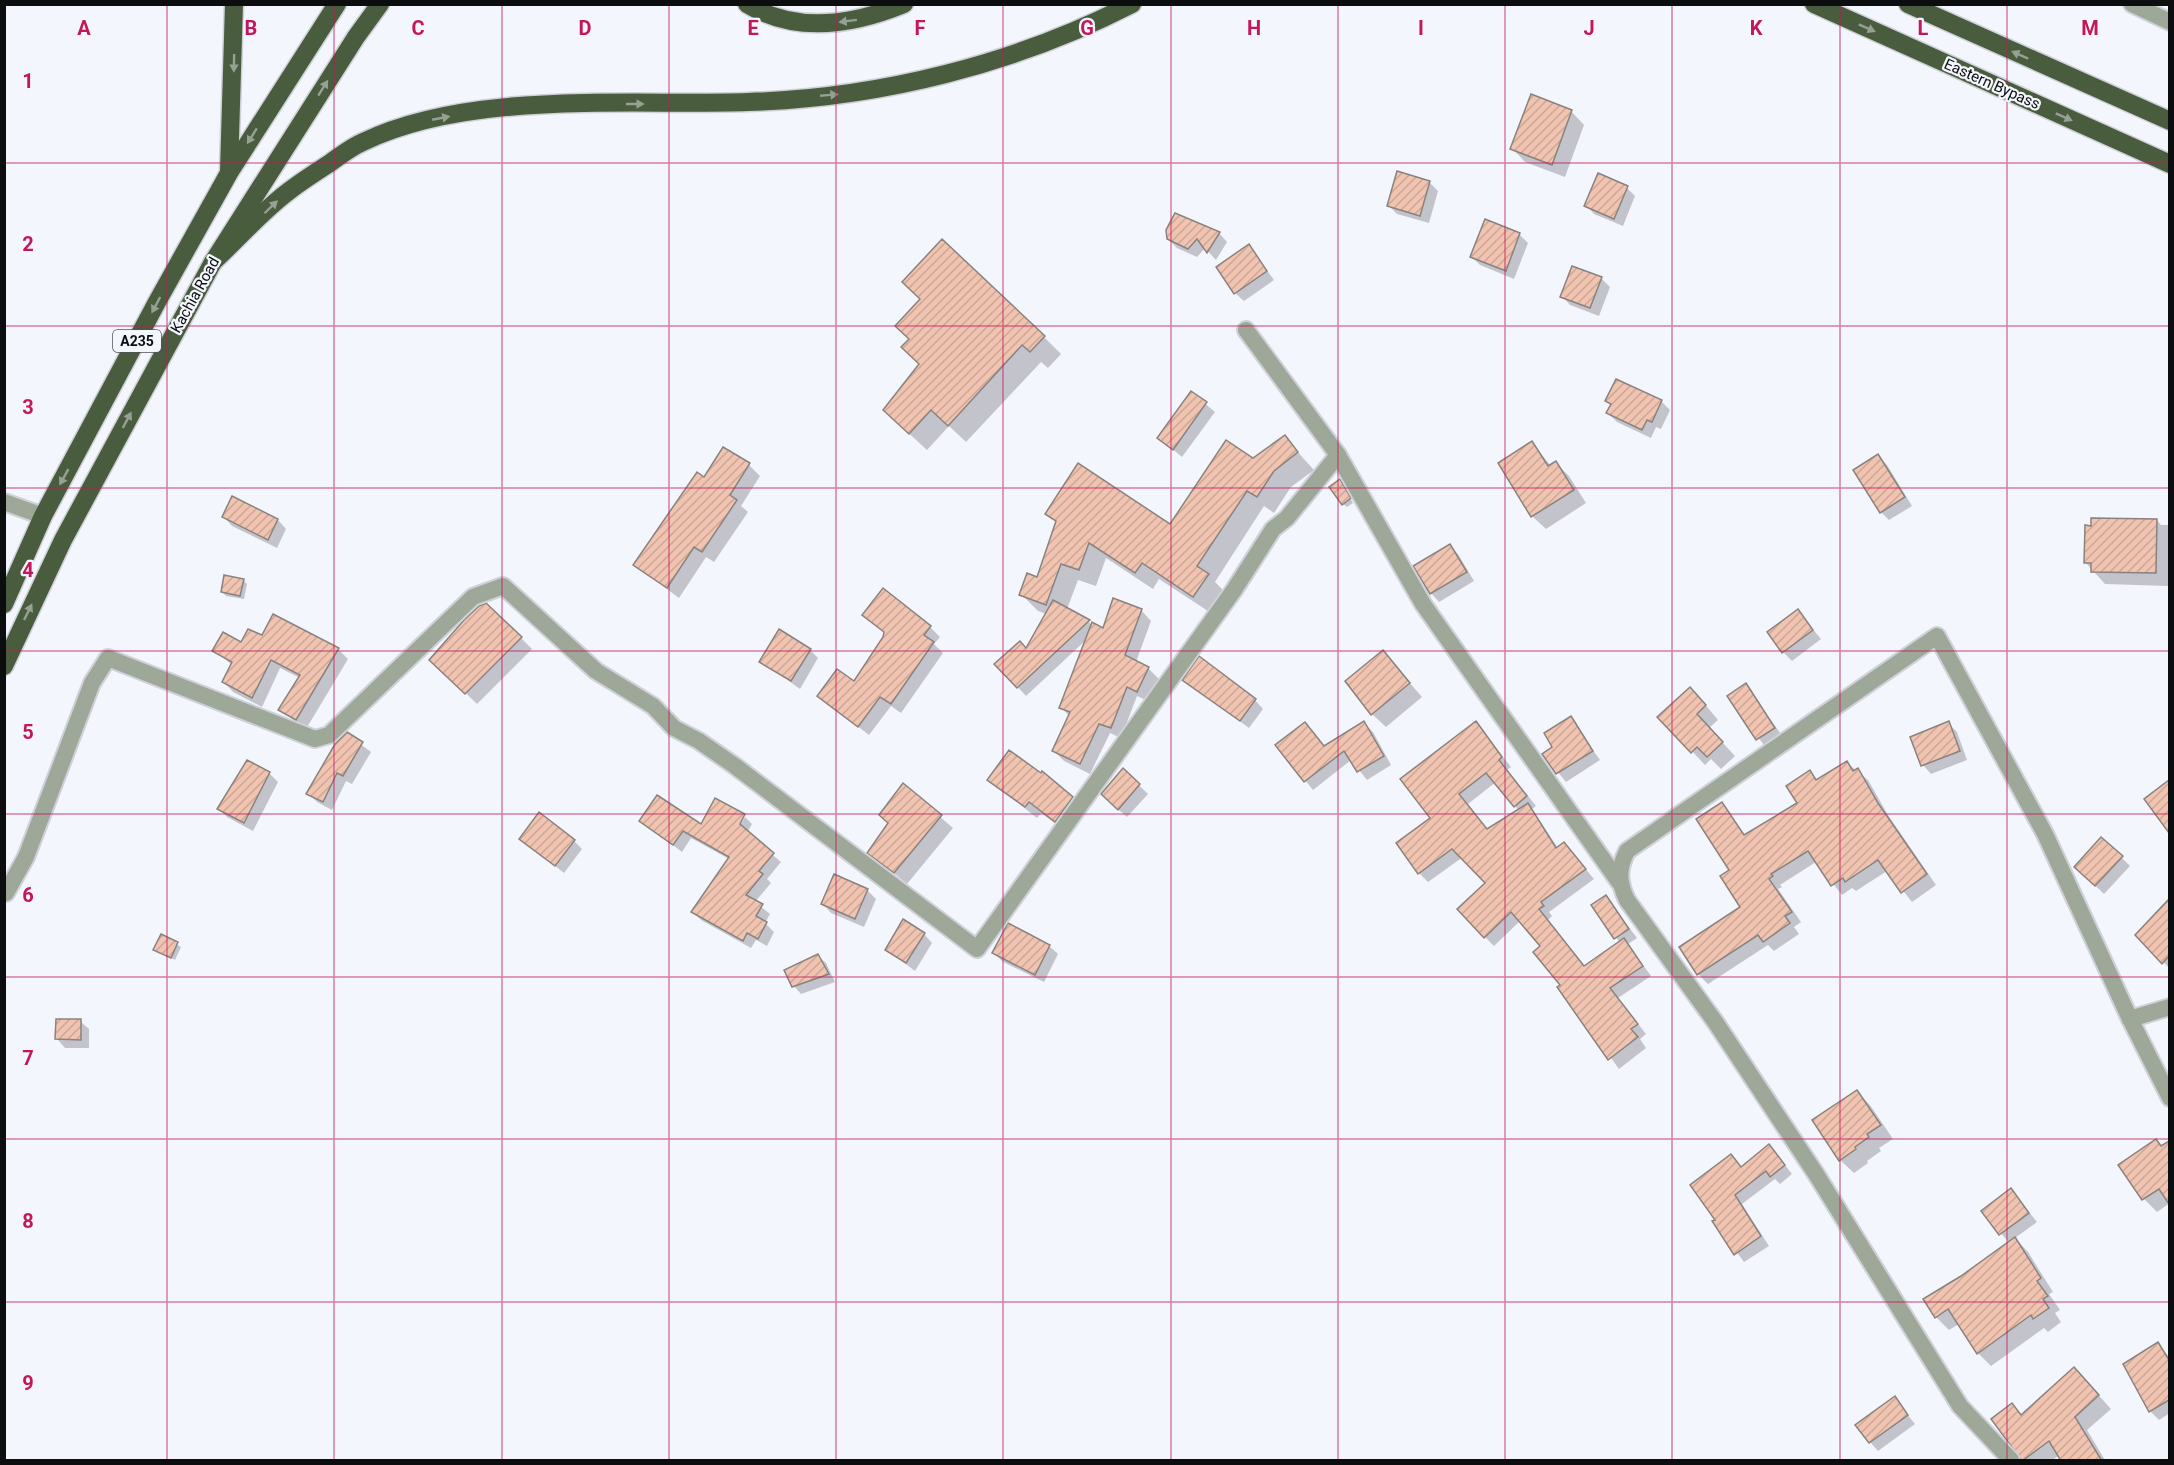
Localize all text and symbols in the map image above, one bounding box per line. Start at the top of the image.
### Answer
text: A [77,16,91,40]
text: B [245,16,257,40]
text: C [411,16,425,40]
text: D [579,16,592,40]
text: E [747,16,759,40]
one-way arrow [839,16,858,26]
text: F [915,16,926,40]
text: G [1080,16,1094,40]
text: H [1247,16,1261,40]
text: I [1418,16,1424,40]
text: J [1583,16,1595,40]
text: K [1750,16,1763,40]
text: L [1918,16,1929,40]
text: M [2081,16,2099,40]
one-way arrow [1858,24,1876,34]
one-way arrow [2012,50,2029,59]
one-way arrow [229,53,239,72]
street label: Eastern Bypass [1941,55,2043,113]
text: 1 [22,69,34,93]
one-way arrow [318,80,329,96]
one-way arrow [820,90,839,100]
one-way arrow [625,99,644,109]
one-way arrow [2056,112,2073,121]
one-way arrow [432,113,451,122]
one-way arrow [247,128,258,144]
one-way arrow [263,201,278,214]
text: 2 [22,232,34,256]
street label: Kachia Road [167,254,223,336]
one-way arrow [151,297,161,314]
road number: A235 [113,330,161,352]
text: 3 [22,395,34,419]
one-way arrow [122,411,132,428]
one-way arrow [60,469,70,486]
text: 4 [22,558,34,582]
one-way arrow [23,604,32,621]
text: 5 [22,720,34,744]
text: 6 [22,883,34,907]
text: 7 [22,1046,34,1070]
text: 8 [22,1209,34,1233]
text: 9 [22,1371,34,1395]

